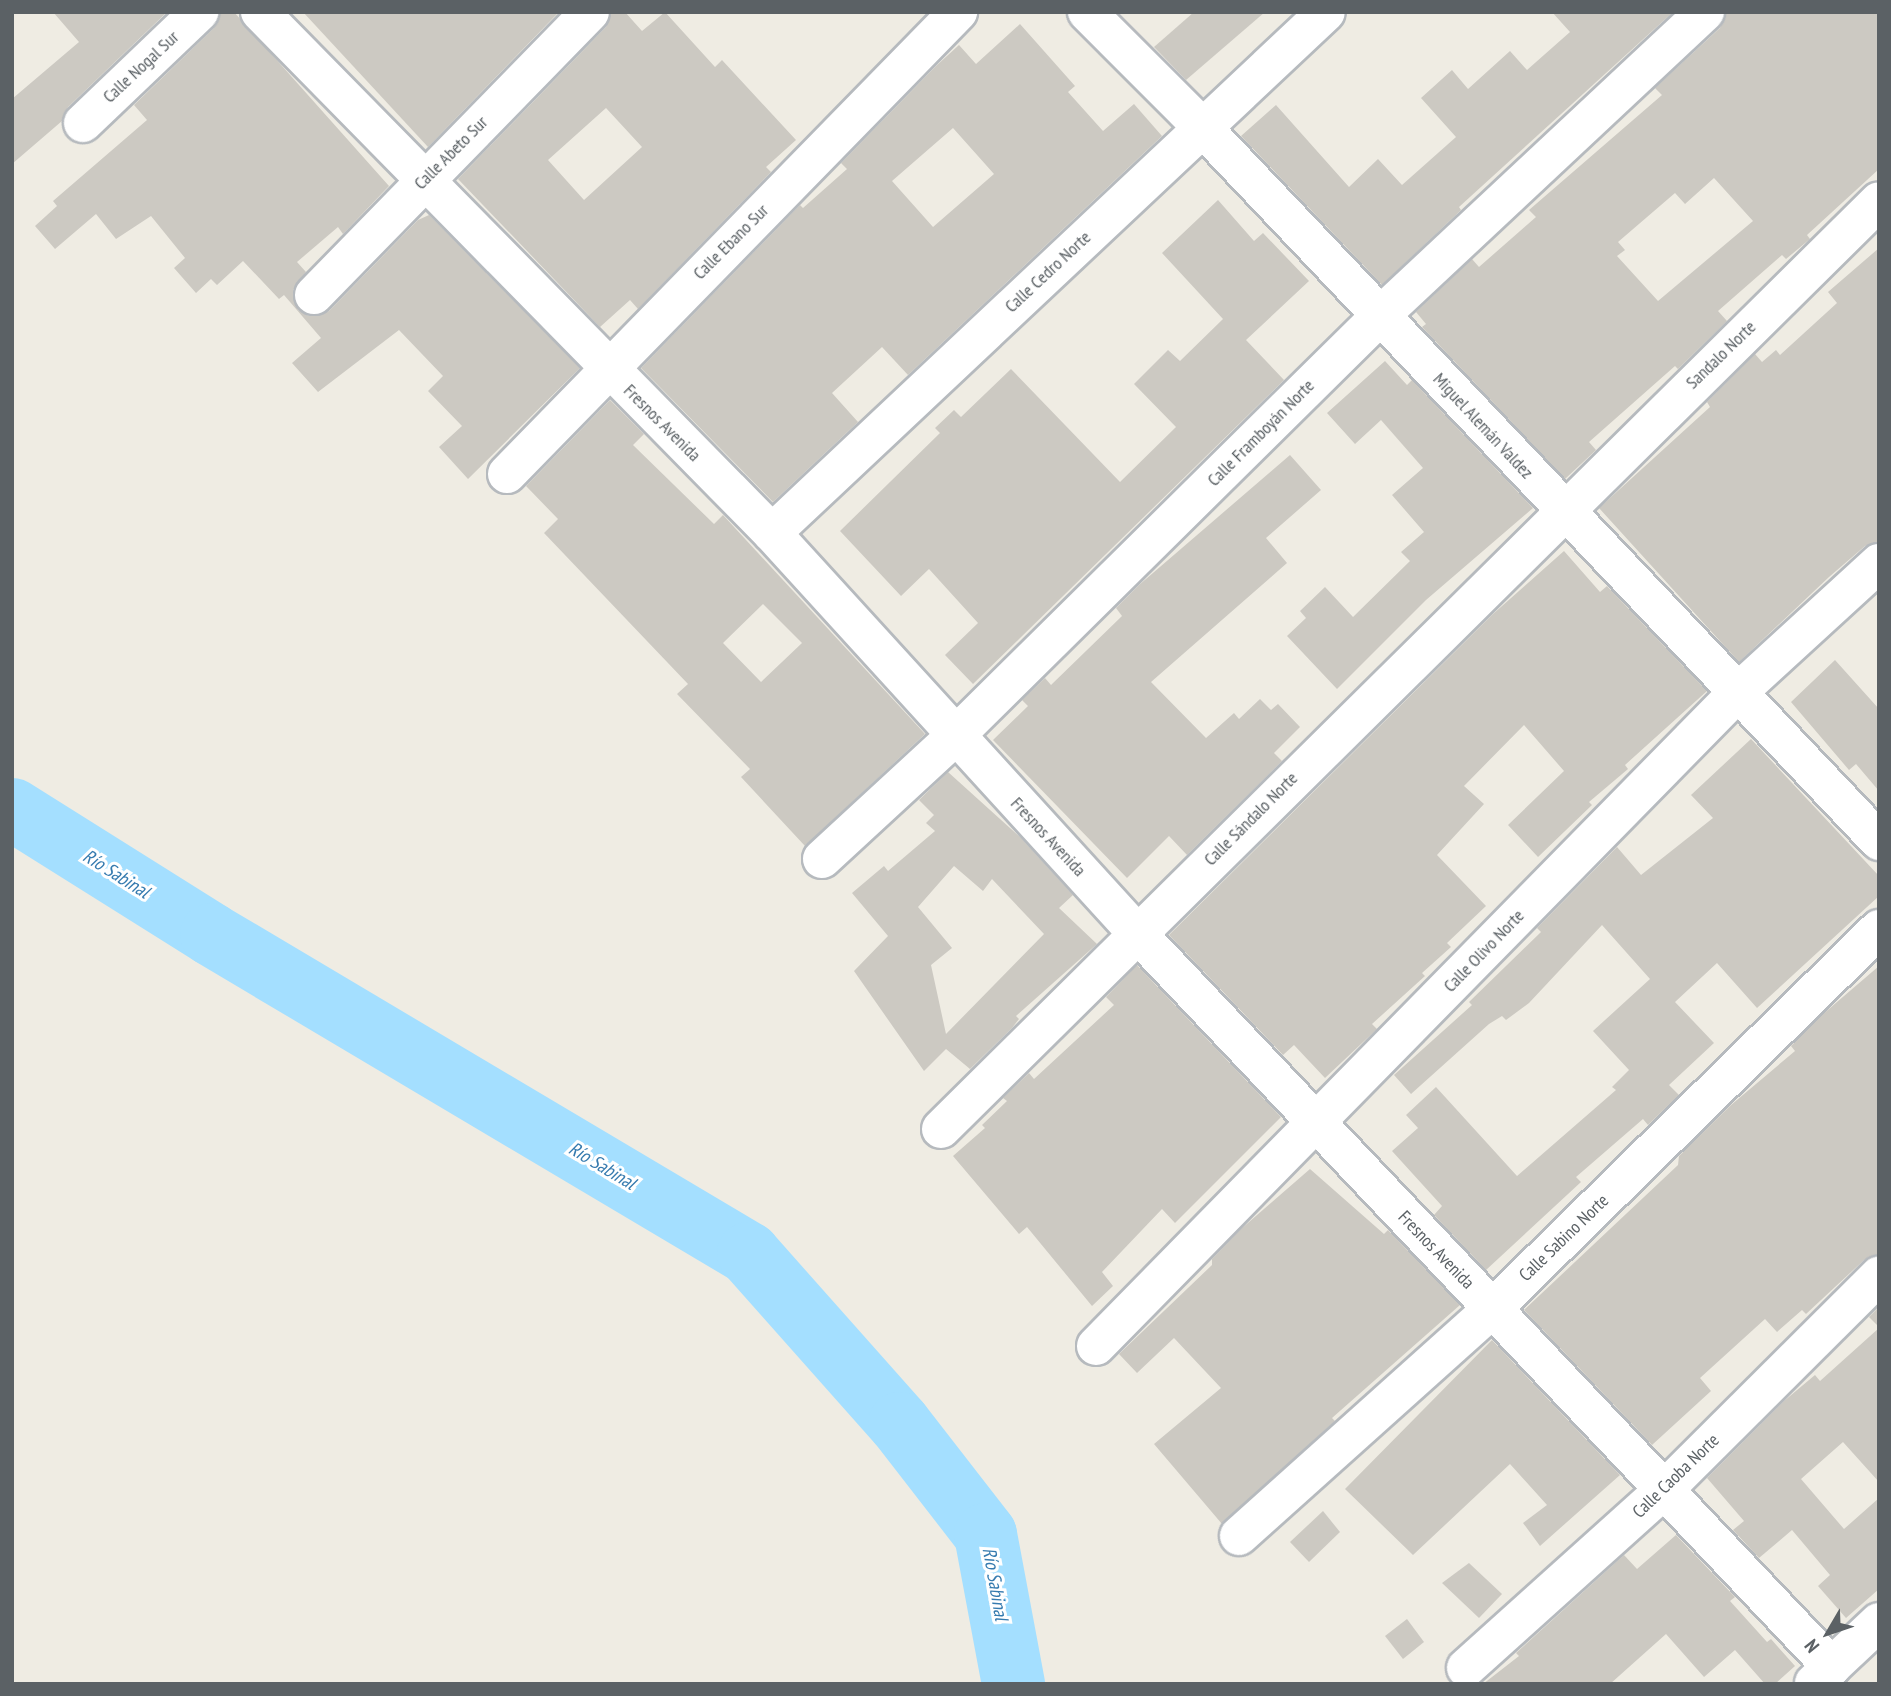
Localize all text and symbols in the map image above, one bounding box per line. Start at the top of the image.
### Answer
street label: Calle Nogal Sur [99,26,183,108]
street label: Calle Abeto Sur [410,112,492,194]
street label: Calle Ebano Sur [689,200,773,284]
street label: Calle Cedro Norte [1001,227,1095,317]
street label: Sandalo Norte [1682,316,1760,394]
street label: Miguel Alemán Valdez [1428,368,1538,484]
street label: Calle Framboyán Norte [1203,375,1319,491]
street label: Fresnos Avenida [619,380,705,466]
street label: Calle Sándalo Norte [1200,768,1302,870]
street label: Fresnos Avenida [1006,793,1090,881]
water label: Río Sabinal [79,845,153,903]
street label: Calle Olivo Norte [1439,905,1529,997]
water label: Río Sabinal [564,1137,640,1195]
street label: Calle Sabino Norte [1515,1190,1613,1286]
street label: Fresnos Avenida [1393,1206,1479,1294]
street label: Calle Caoba Norte [1628,1429,1724,1523]
water label: Río Sabinal [977,1546,1013,1622]
north arrow [1793,1598,1863,1668]
text: N [1799,1635,1824,1658]

